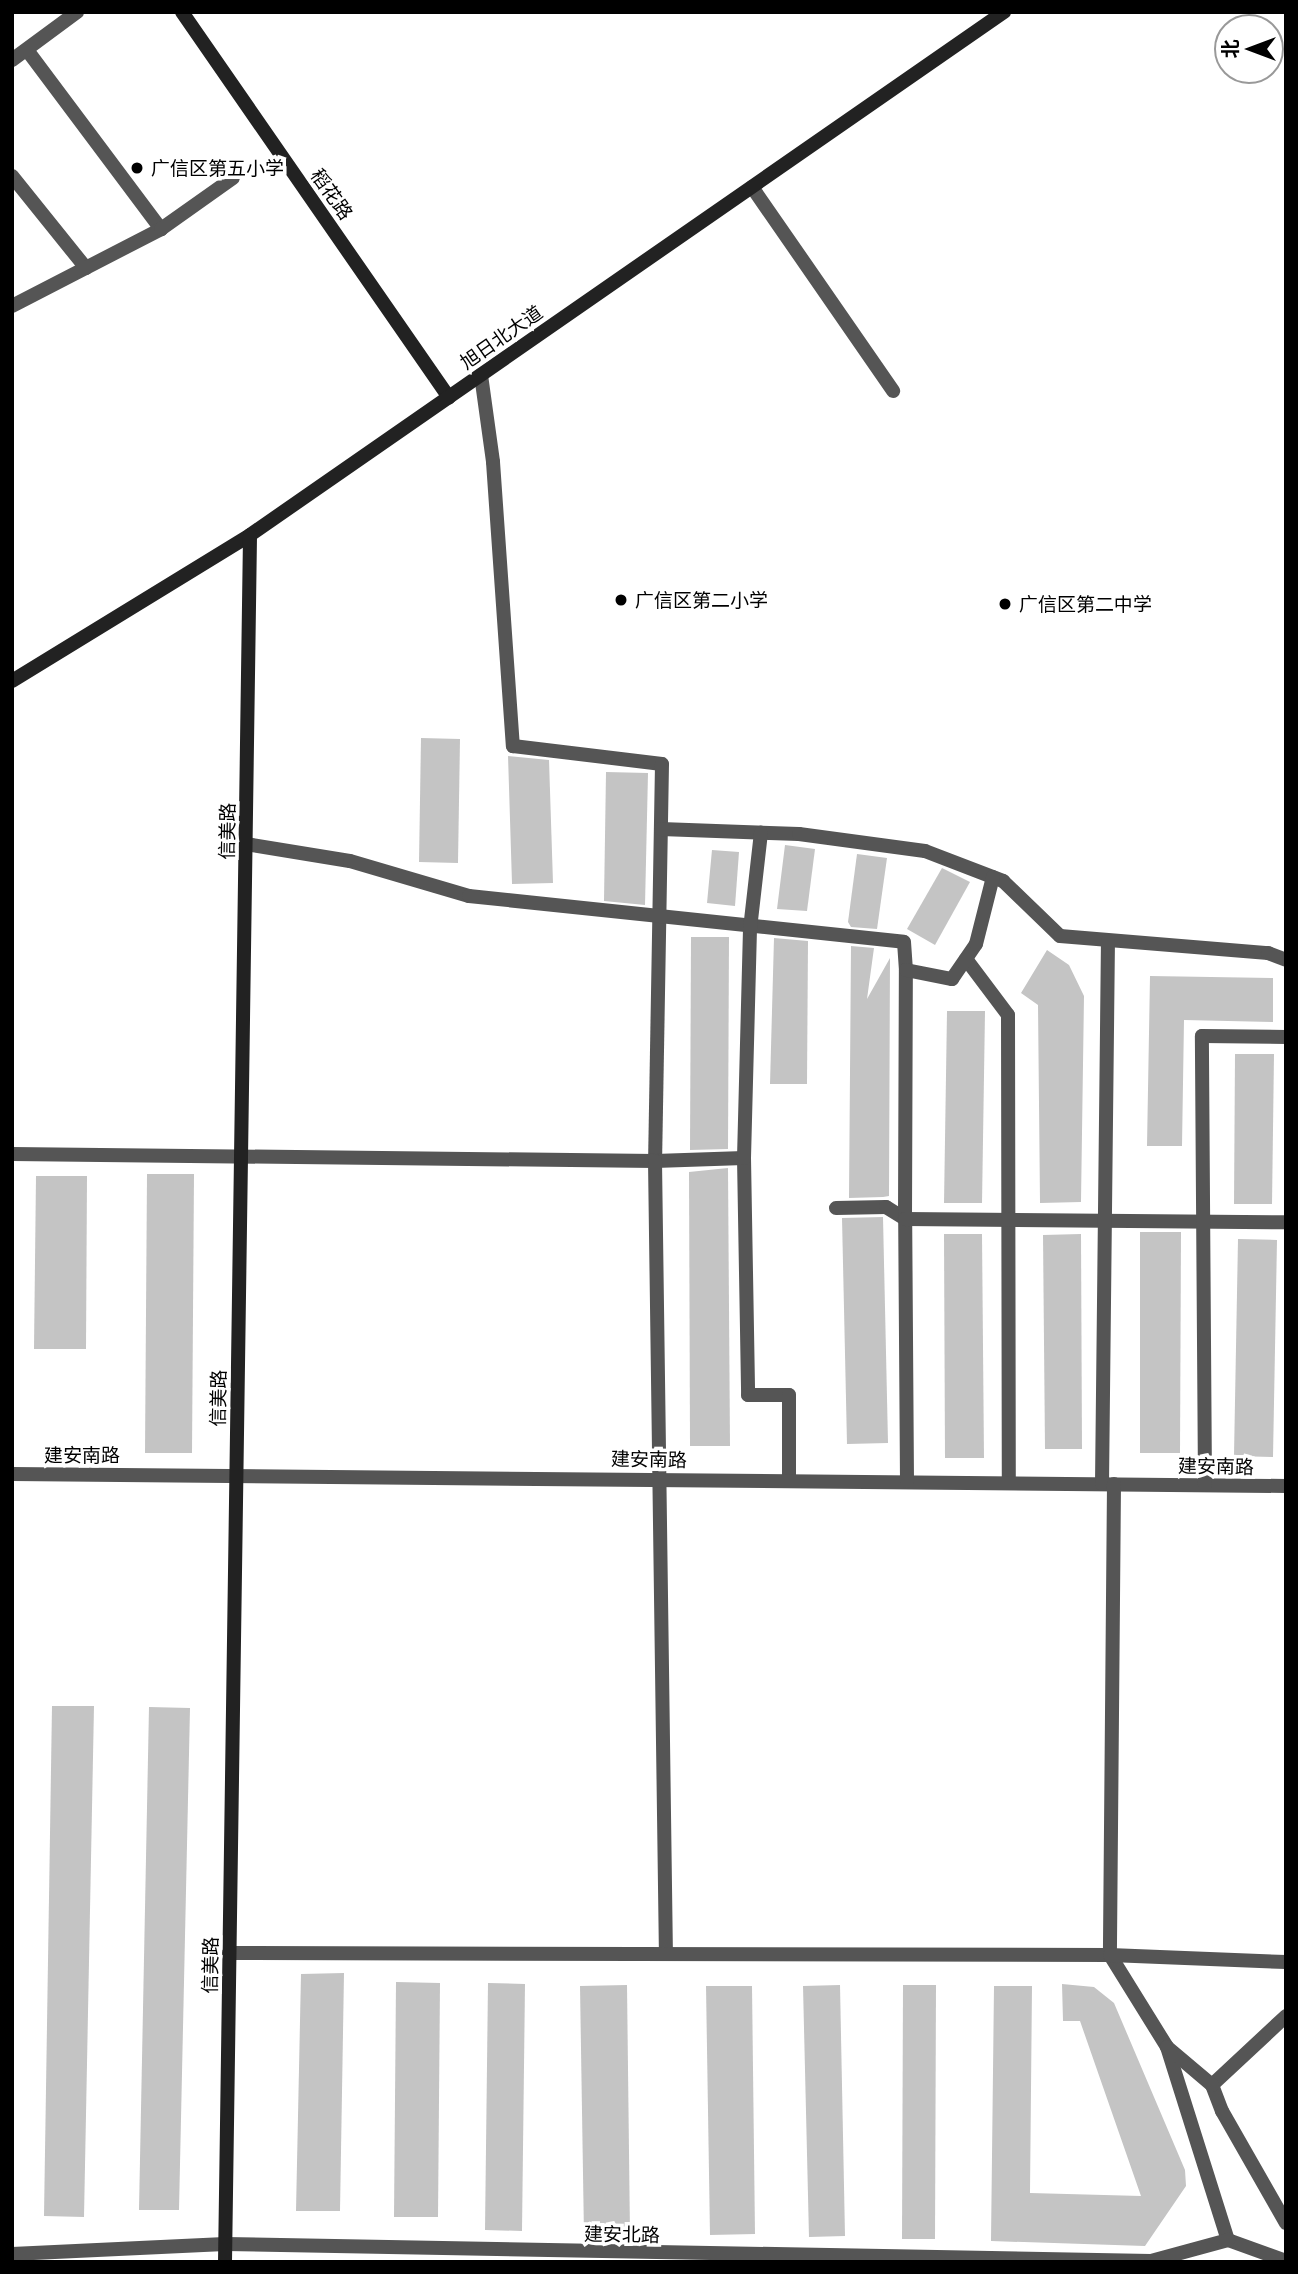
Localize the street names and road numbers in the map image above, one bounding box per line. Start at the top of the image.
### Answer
street label: 稻花路 [306,164,358,224]
street label: 旭日北大道 [456,300,546,374]
street label: 信美路 [215,802,239,860]
street label: 信美路 [206,1369,230,1427]
street label: 建安南路 [44,1444,120,1466]
street label: 建安南路 [611,1447,687,1471]
street label: 建安南路 [1178,1454,1254,1478]
street label: 信美路 [198,1936,222,1994]
street label: 建安北路 [584,2222,660,2246]

